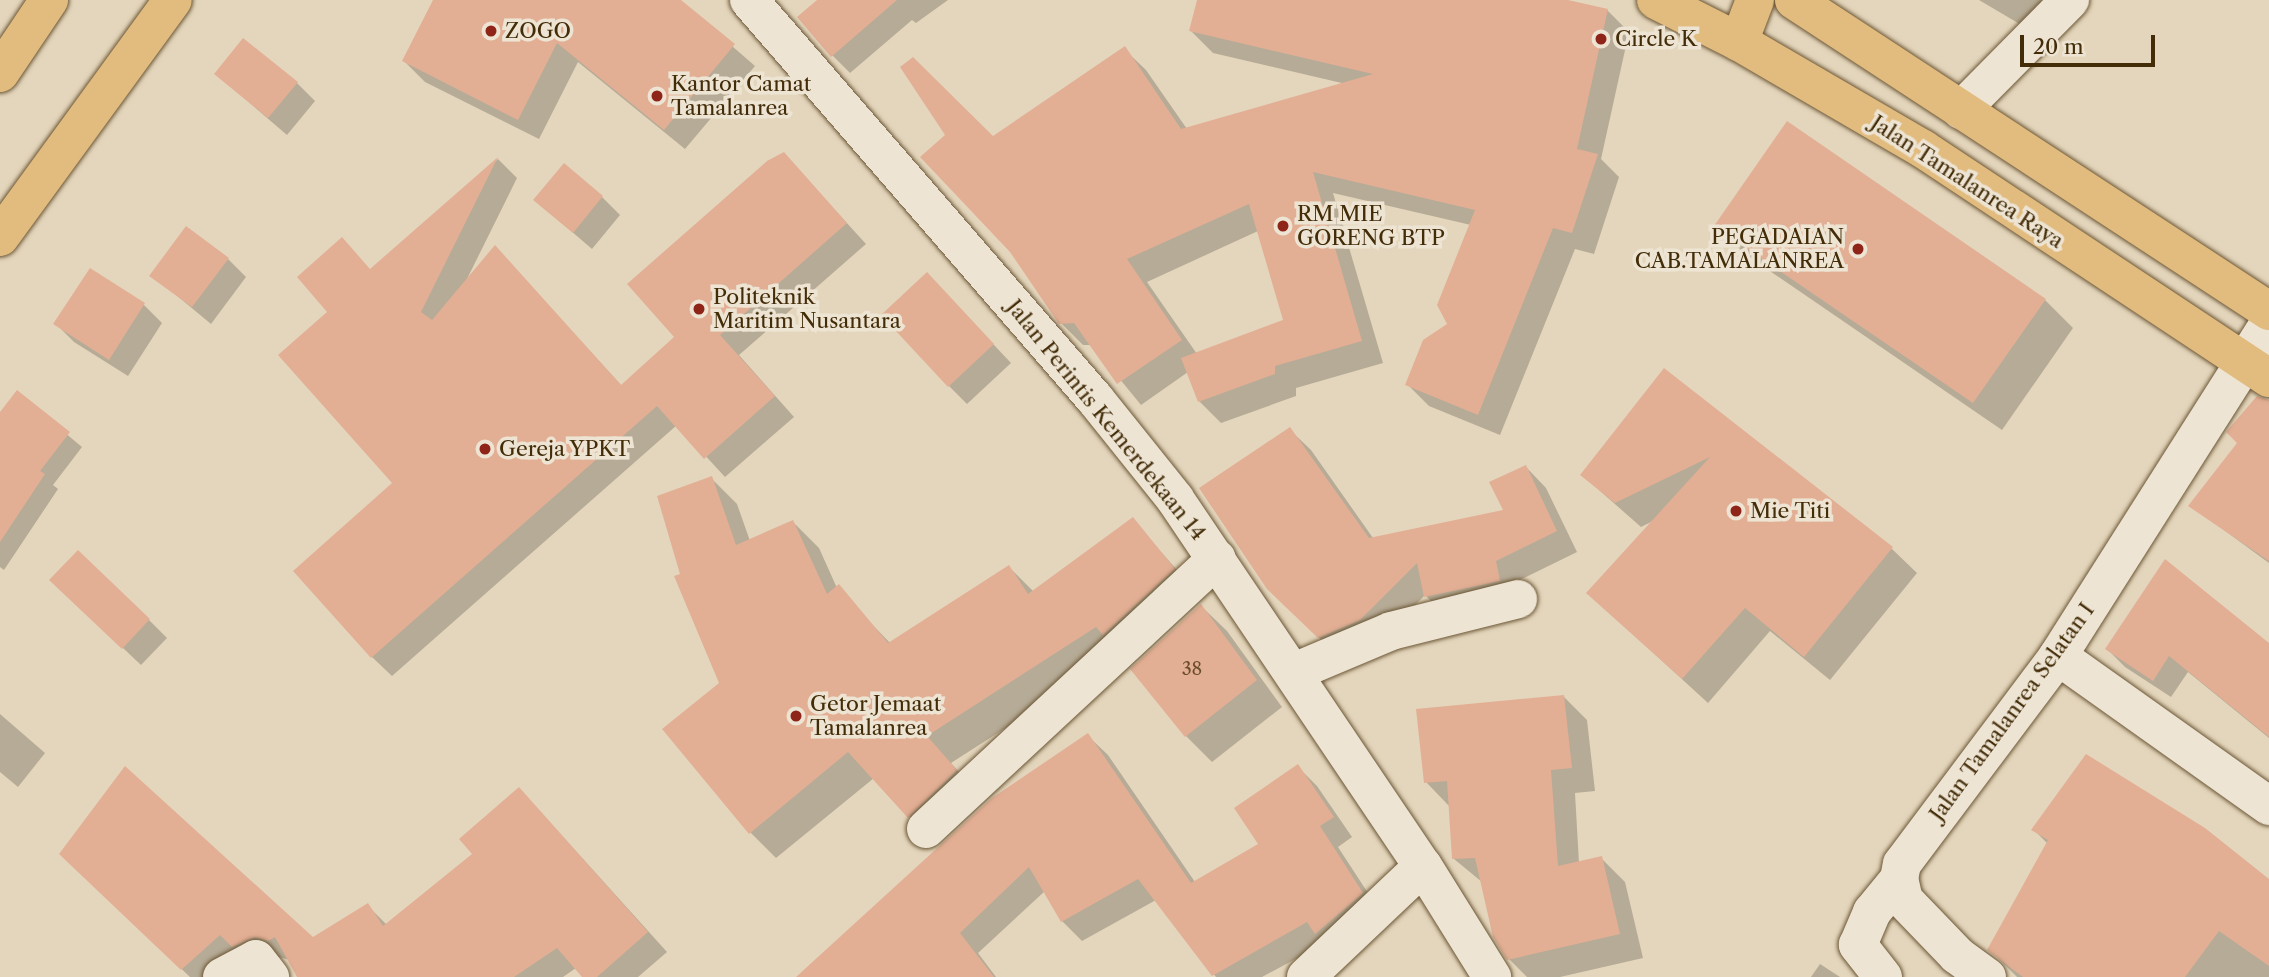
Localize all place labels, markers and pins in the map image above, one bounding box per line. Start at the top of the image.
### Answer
place label: ZOGO [505,18,571,44]
marker: ZOGO [483,23,499,39]
place label: Circle K [1615,26,1697,52]
marker: Circle K [1593,31,1609,47]
place label: Kantor Camat Tamalanrea [671,71,812,121]
marker: Kantor Camat Tamalanrea [649,88,665,104]
place label: RM MIE GORENG BTP [1297,201,1445,251]
marker: RM MIE GORENG BTP [1275,218,1291,234]
place label: PEGADAIAN CAB.TAMALANREA [1635,224,1844,274]
marker: PEGADAIAN CAB.TAMALANREA [1850,241,1866,257]
place label: Politeknik Maritim Nusantara [713,284,901,334]
marker: Politeknik Maritim Nusantara [691,301,707,317]
place label: Gereja YPKT [499,436,631,462]
marker: Gereja YPKT [477,441,493,457]
place label: Mie Titi [1750,498,1831,524]
marker: Mie Titi [1728,503,1744,519]
place label: Getor Jemaat Tamalanrea [810,691,941,741]
marker: Getor Jemaat Tamalanrea [788,708,804,724]

